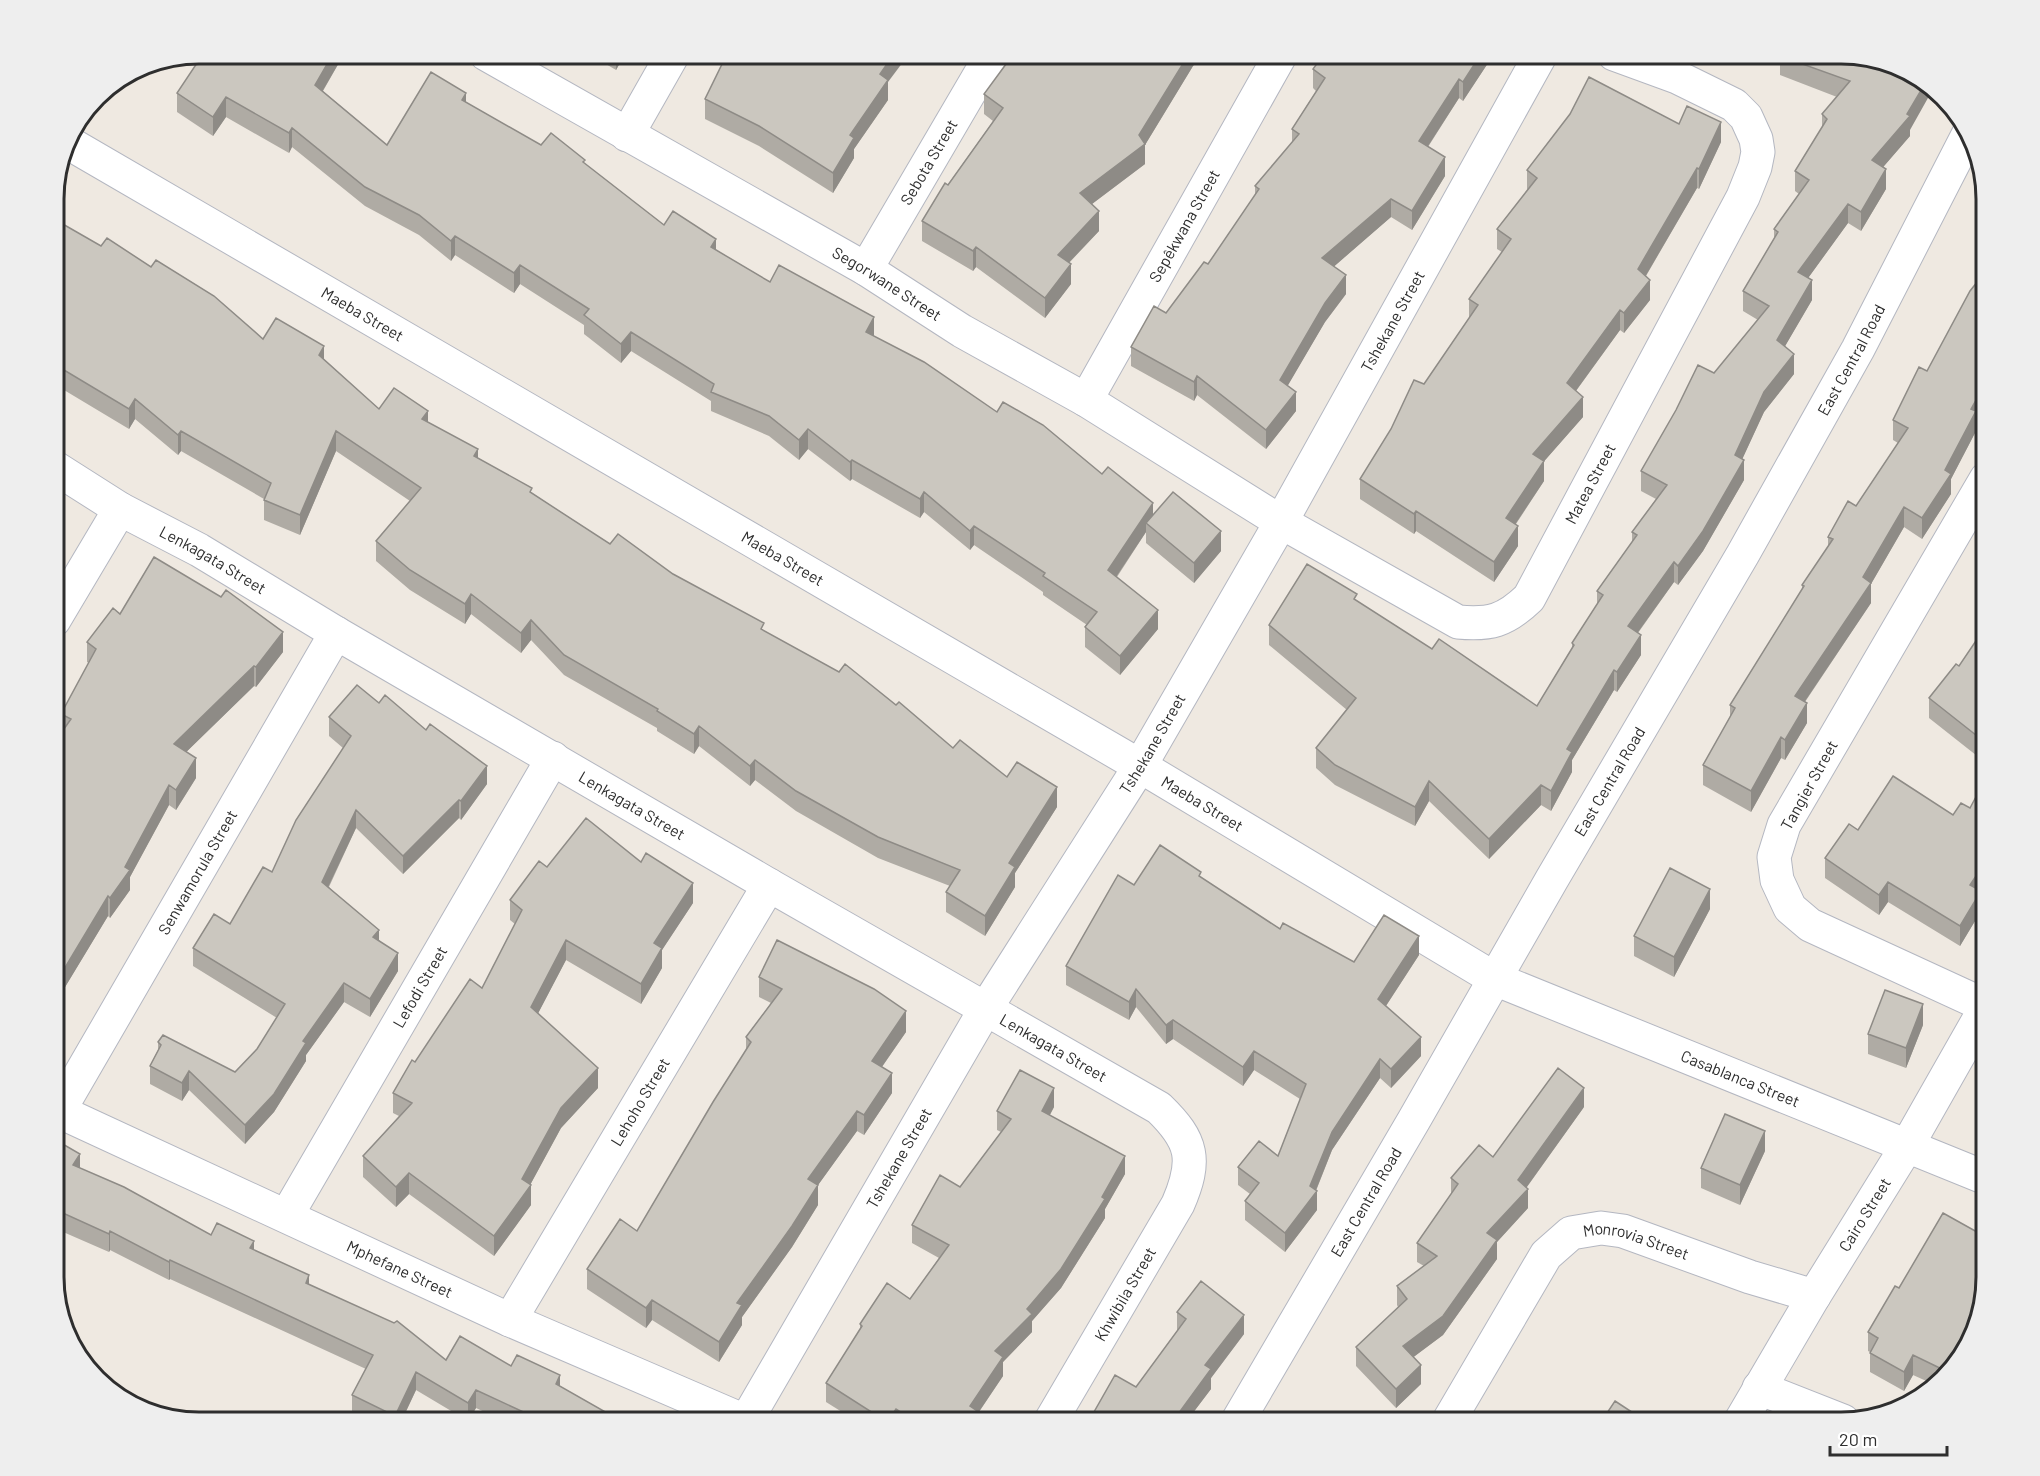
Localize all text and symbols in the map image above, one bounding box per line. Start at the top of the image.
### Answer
street label: Sebota Street [896,116,961,208]
street label: Sepêkwana Street [1144,166,1223,285]
street label: Segorwane Street [829,242,945,324]
street label: Tshekane Street [1356,267,1428,375]
street label: Maeba Street [318,282,407,345]
street label: East Central Road [1813,301,1888,418]
street label: Matea Street [1560,440,1619,527]
street label: Lenkagata Street [157,521,270,597]
street label: Maeba Street [738,526,828,589]
street label: Tshekane Street [1115,690,1189,797]
street label: East Central Road [1569,723,1648,839]
street label: Tangier Street [1776,737,1841,833]
street label: Lenkagata Street [576,767,689,843]
street label: Maeba Street [1158,771,1247,835]
street label: Senwamorula Street [153,806,241,938]
street label: Lefodi Street [388,942,450,1031]
street label: Lenkagata Street [997,1009,1110,1085]
street label: Casablanca Street [1678,1045,1803,1110]
street label: Lehoho Street [606,1054,673,1149]
street label: Tshekane Street [862,1104,935,1212]
street label: East Central Road [1326,1144,1405,1260]
street label: Cairo Street [1834,1174,1894,1255]
street label: Monrovia Street [1581,1218,1692,1263]
street label: Mphefane Street [344,1236,456,1301]
street label: Khwibila Street [1090,1243,1159,1344]
scale bar [1830,1419,1947,1457]
text: 20 m [1839,1428,1877,1450]

